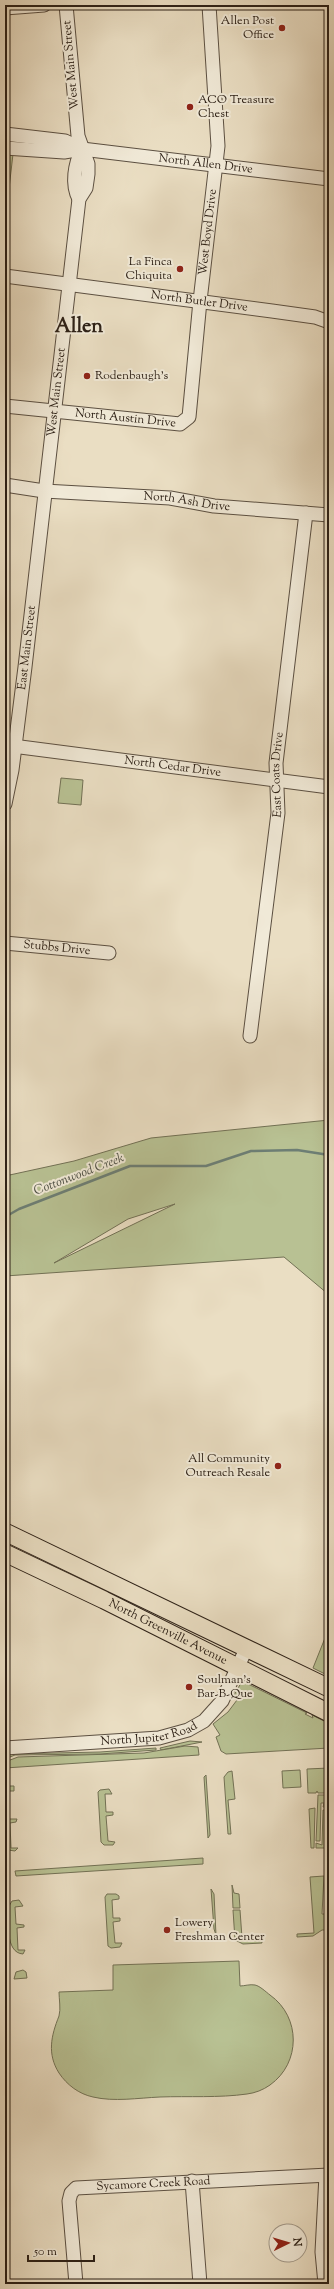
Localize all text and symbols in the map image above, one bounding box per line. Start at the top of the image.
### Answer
place label: Allen Post Office [221,12,274,44]
street label: West Main Street [58,20,84,110]
marker: Allen Post Office [277,23,287,33]
place label: ACO Treasure Chest [198,91,275,123]
marker: ACO Treasure Chest [185,102,195,112]
street label: North Allen Drive [158,149,254,179]
street label: West Boyd Drive [194,188,222,277]
place label: La Finca Chiquita [125,253,172,285]
marker: La Finca Chiquita [175,264,185,274]
street label: North Butler Drive [150,286,249,317]
district label: Allen [55,313,103,342]
street label: West Main Street [43,347,71,438]
place label: Rodenbaugh's [95,367,168,385]
marker: Rodenbaugh's [82,371,92,381]
street label: North Austin Drive [74,404,177,433]
street label: North Ash Drive [143,488,231,516]
street label: East Main Street [13,604,41,691]
street label: East Coats Drive [267,731,289,819]
street label: North Cedar Drive [123,752,222,782]
street label: Stubbs Drive [22,936,92,960]
water label: Cottonwood Creek [31,1149,127,1200]
place label: All Community Outreach Resale [185,1450,270,1482]
marker: All Community Outreach Resale [273,1461,283,1471]
street label: North Greenville Avenue [105,1595,231,1670]
place label: Soulman's Bar-B-Que [197,1671,253,1703]
marker: Soulman's Bar-B-Que [184,1682,194,1692]
street label: North Jupiter Road [100,1717,201,1751]
place label: Lowery Freshman Center [175,1914,265,1946]
marker: Lowery Freshman Center [162,1925,172,1935]
street label: Sycamore Creek Road [96,2172,211,2196]
north arrow [268,2223,308,2263]
text: N [289,2236,305,2248]
scale bar [28,2237,94,2263]
text: 50 m [33,2243,57,2261]

